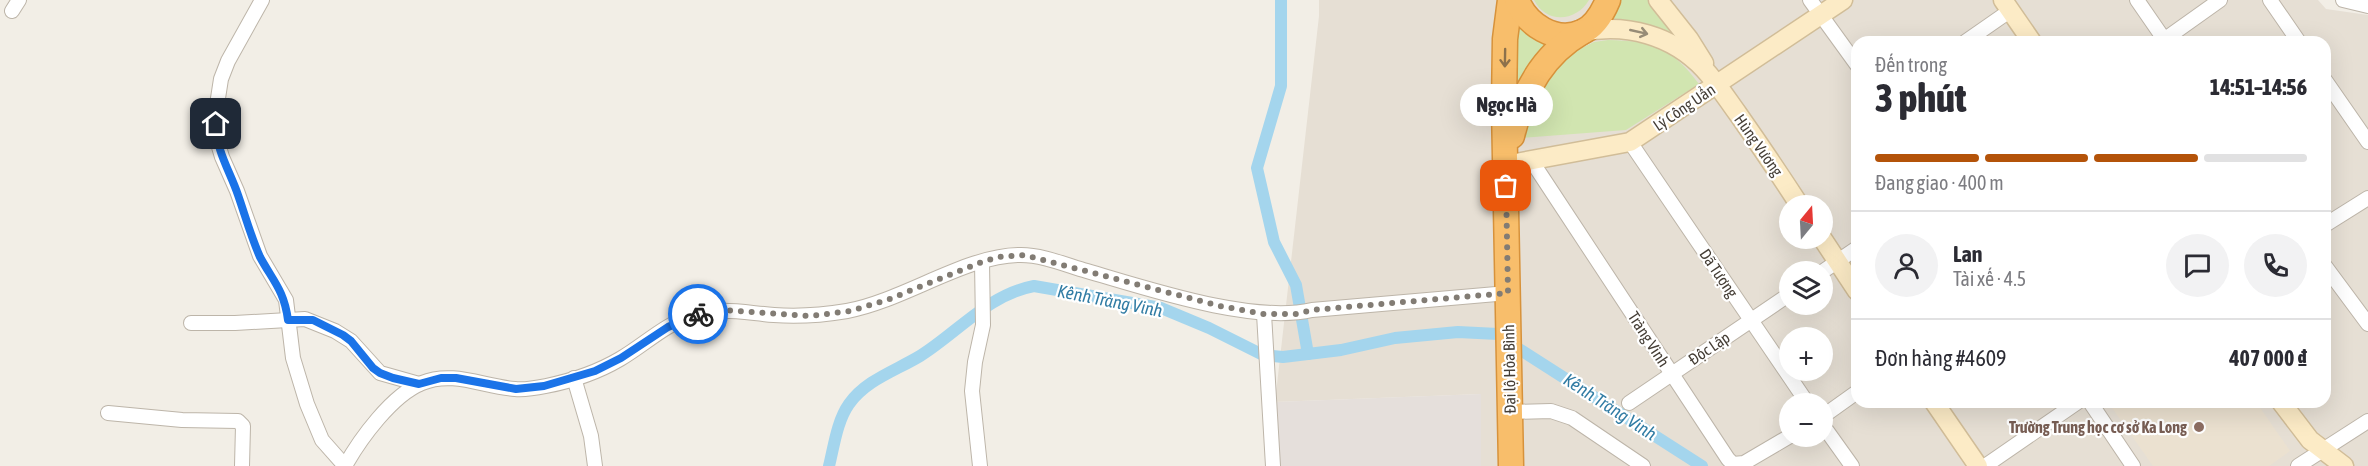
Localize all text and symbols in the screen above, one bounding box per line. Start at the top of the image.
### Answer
one-way arrow [1629,27,1648,39]
one-way arrow [1499,48,1511,68]
text: Đến trong [1875,53,1947,76]
text: 14:51–14:56 [2210,74,2307,100]
text: 3 phút [1875,76,1966,120]
street label: Lý Công Uẩn [1649,79,1719,135]
callout: Ngọc Hà [1460,84,1552,126]
text: Ngọc Hà [1476,93,1537,116]
pin [190,98,241,149]
icon: home [199,107,232,140]
street label: Hùng Vương [1730,111,1787,180]
pin [1480,160,1531,211]
icon: bag [1489,169,1522,202]
text: Đang giao · 400 m [1875,171,2004,194]
north arrow [1779,195,1833,249]
map controls [1779,195,1833,447]
button: person [1875,234,1938,297]
button: chat [2166,234,2229,297]
button: phone [2244,234,2307,297]
text: Lan [1953,241,1982,267]
street label: Dã Tượng [1695,245,1742,301]
button: layers [1779,261,1833,315]
text: Tài xế · 4.5 [1953,267,2026,290]
water label: Kênh Tràng Vinh [1056,280,1165,321]
courier [668,284,728,344]
icon: bike [682,298,715,331]
street label: Tràng Vinh [1624,308,1673,370]
street label: Đại lộ Hòa Bình [1499,324,1519,414]
button: + [1779,327,1833,381]
street label: Độc Lập [1685,328,1734,369]
text: Đơn hàng #4609 [1875,345,2006,371]
text: 407 000 ₫ [2229,345,2307,371]
water label: Kênh Tràng Vinh [1560,369,1661,445]
button: − [1779,393,1833,447]
place label: Trường Trung học cơ sở Ka Long [2009,418,2187,436]
marker: Trường Trung học cơ sở Ka Long [2192,420,2206,434]

